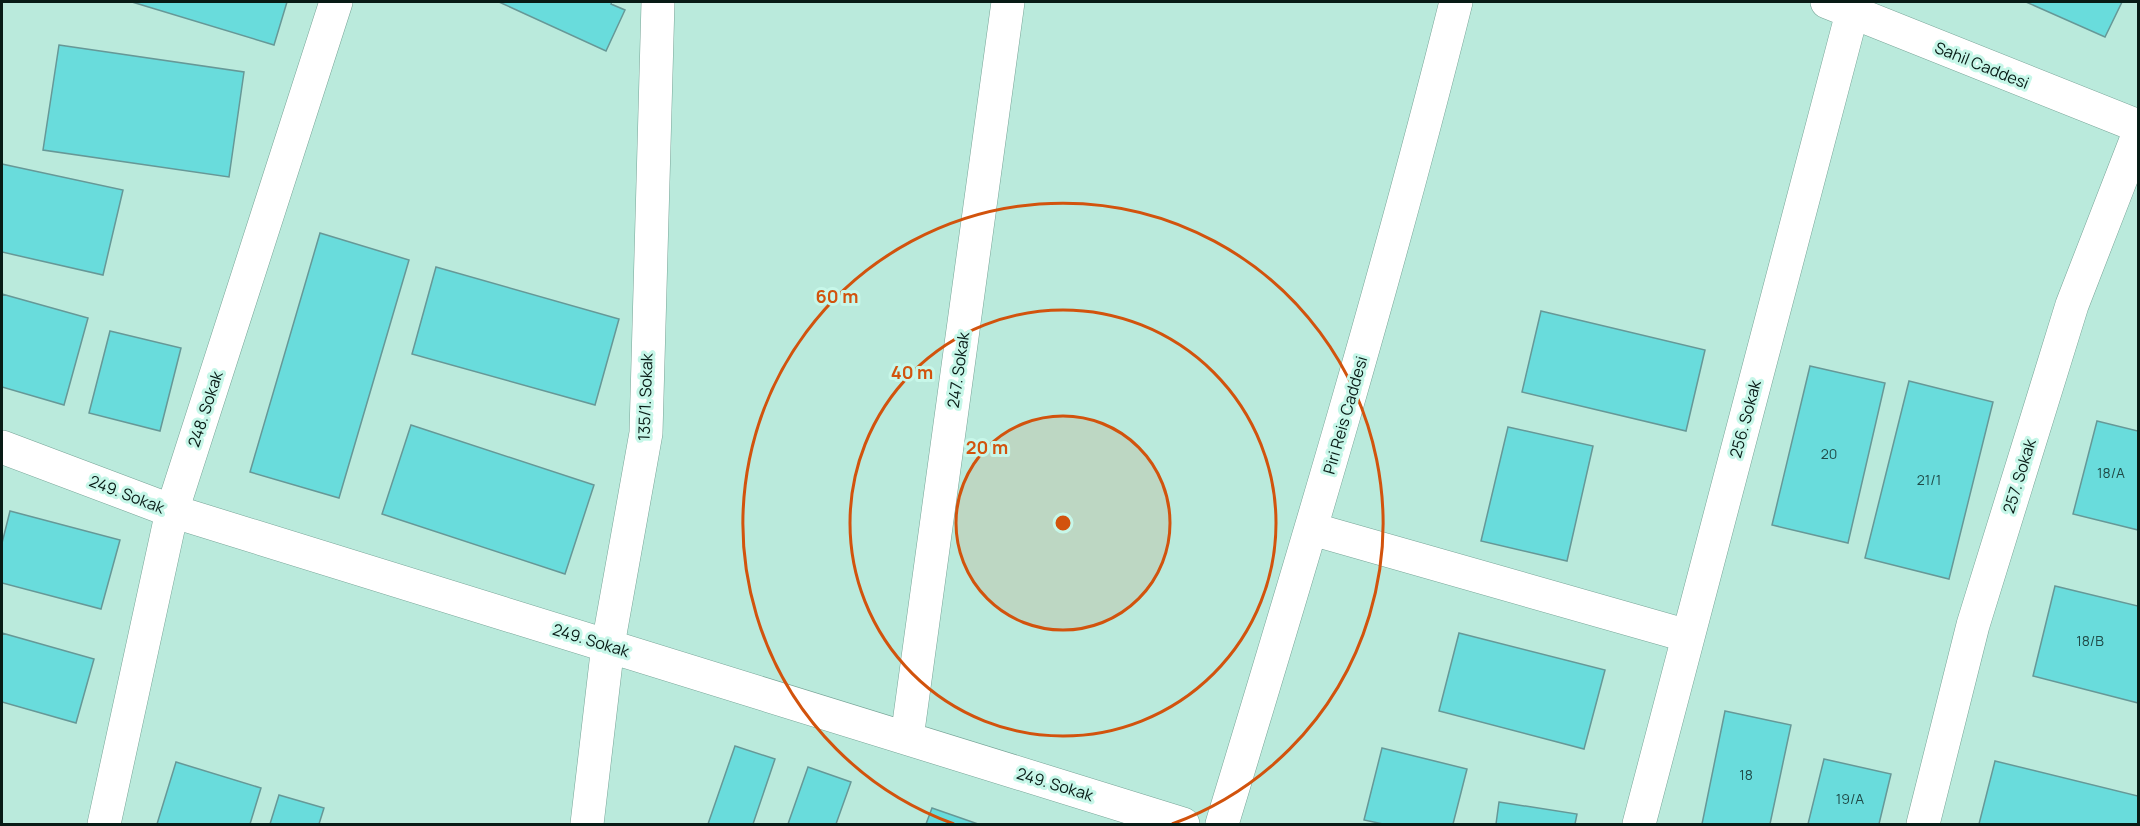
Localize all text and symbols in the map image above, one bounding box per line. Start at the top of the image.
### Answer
street label: Sahil Caddesi [1932,36,2032,94]
text: 60 m [816,284,858,308]
street label: 247. Sokak [942,330,974,409]
street label: 135/1. Sokak [632,352,658,441]
street label: Piri Reis Caddesi [1318,353,1372,477]
text: 40 m [891,360,933,384]
street label: 248. Sokak [182,367,228,450]
street label: 256. Sokak [1724,377,1766,460]
text: 20 m [966,435,1008,459]
street label: 257. Sokak [1997,435,2041,516]
house number: 20 [1821,444,1837,463]
house number: 18/A [2097,463,2125,482]
street label: 249. Sokak [86,470,169,519]
house number: 21/1 [1917,470,1941,489]
centre of rings [1053,513,1073,533]
street label: 249. Sokak [550,618,633,662]
house number: 18/B [2076,631,2104,650]
street label: 249. Sokak [1014,762,1097,806]
house number: 18 [1739,765,1753,784]
house number: 19/A [1836,789,1864,808]

